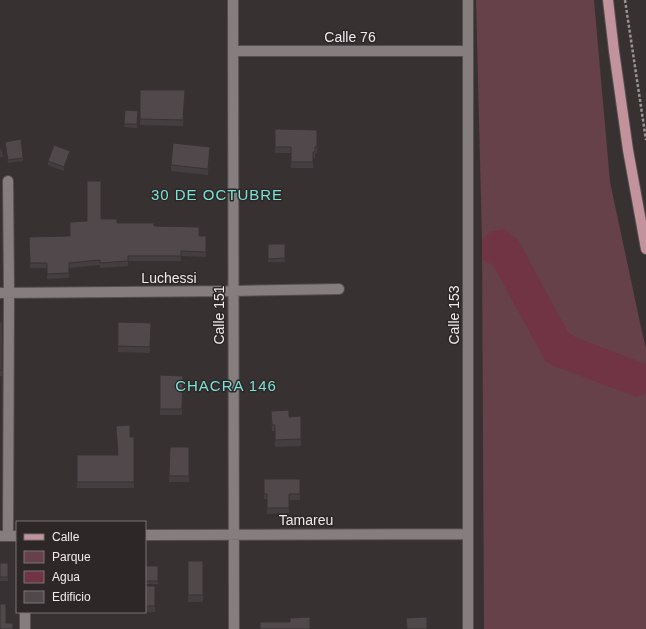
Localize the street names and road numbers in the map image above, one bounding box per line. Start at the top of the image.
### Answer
street label: Calle 76 [324,29,376,45]
street label: Luchessi [141,270,197,286]
street label: Calle 151 [211,285,227,345]
street label: Calle 153 [446,285,462,345]
street label: Tamareu [279,512,333,528]

